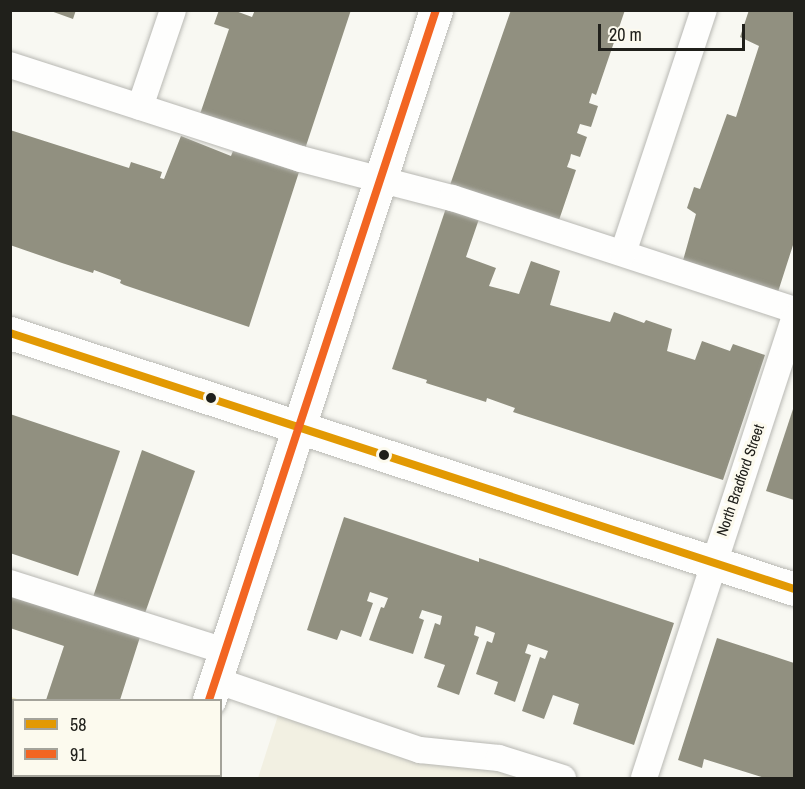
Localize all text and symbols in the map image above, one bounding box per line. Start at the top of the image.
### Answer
scale bar [601,12,748,50]
text: 20 m [609,22,642,47]
unlabelled marker [205,392,217,404]
street label: North Bradford Street [712,422,768,538]
unlabelled marker [378,449,390,461]
legend [12,699,222,777]
text: 58 [70,712,86,737]
text: 91 [70,742,86,767]

